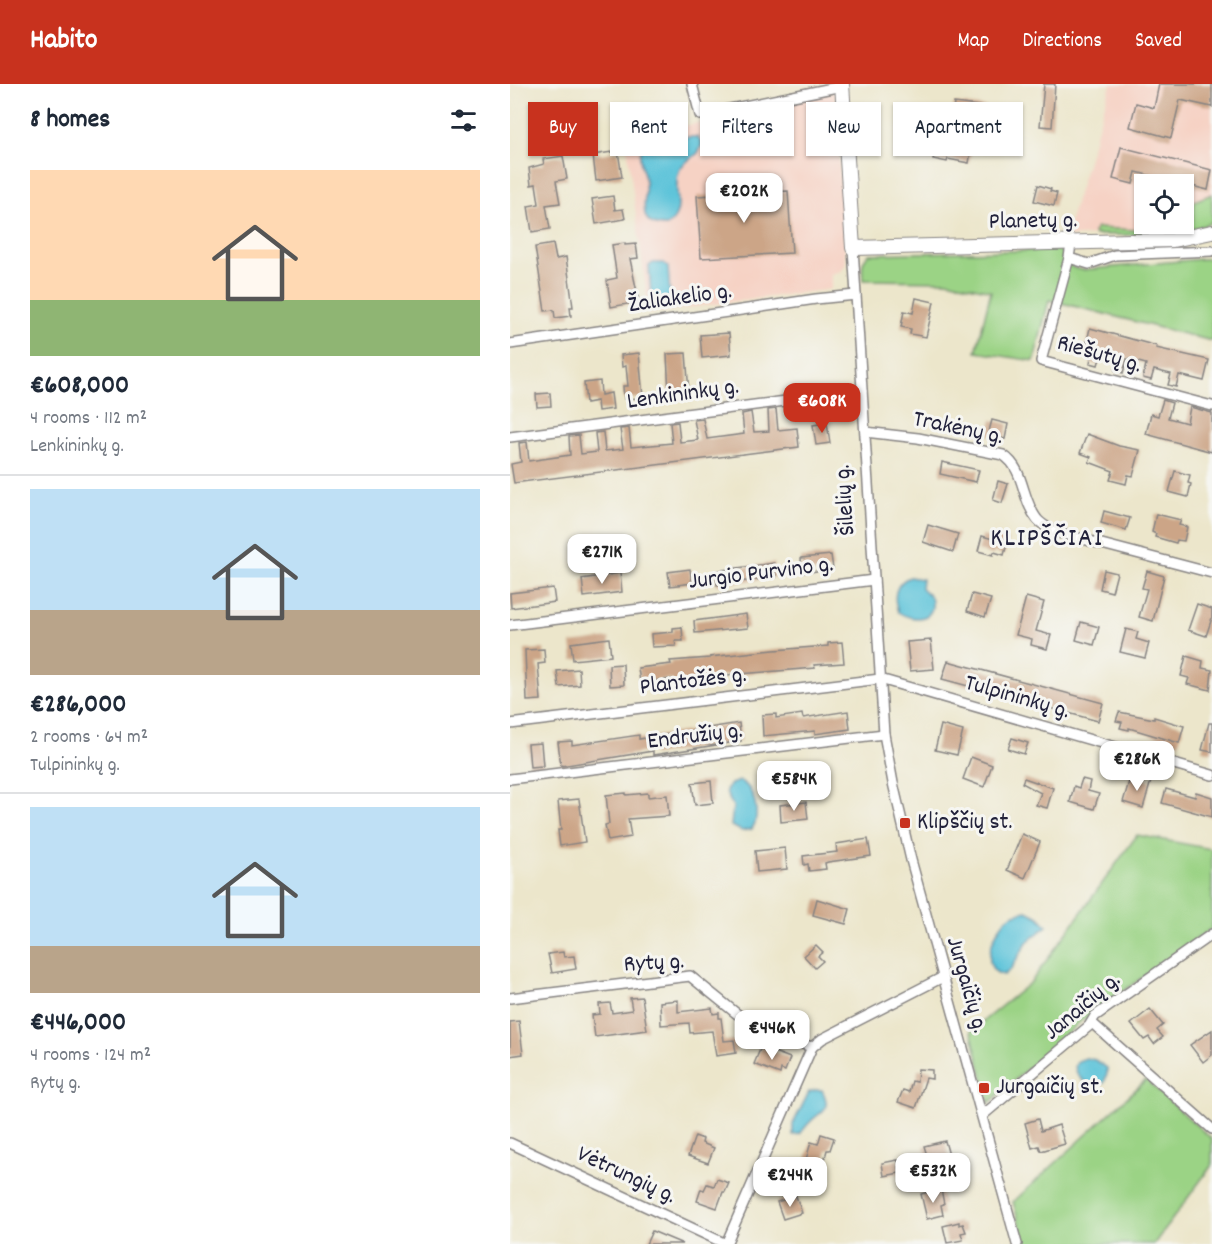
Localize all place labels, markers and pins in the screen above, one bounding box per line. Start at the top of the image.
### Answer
pin: €202K [702,173,786,224]
pin: €608K [780,383,864,434]
pin: €271K [560,534,644,585]
pin: €286K [1095,741,1179,792]
pin: €584K [752,761,836,812]
place label: Klipščių st. [917,806,1012,840]
marker: Klipščių st. [898,816,912,830]
pin: €446K [730,1010,814,1061]
place label: Jurgaičių st. [996,1071,1103,1105]
marker: Jurgaičių st. [977,1081,991,1095]
pin: €532K [891,1153,975,1204]
pin: €244K [748,1157,832,1208]

